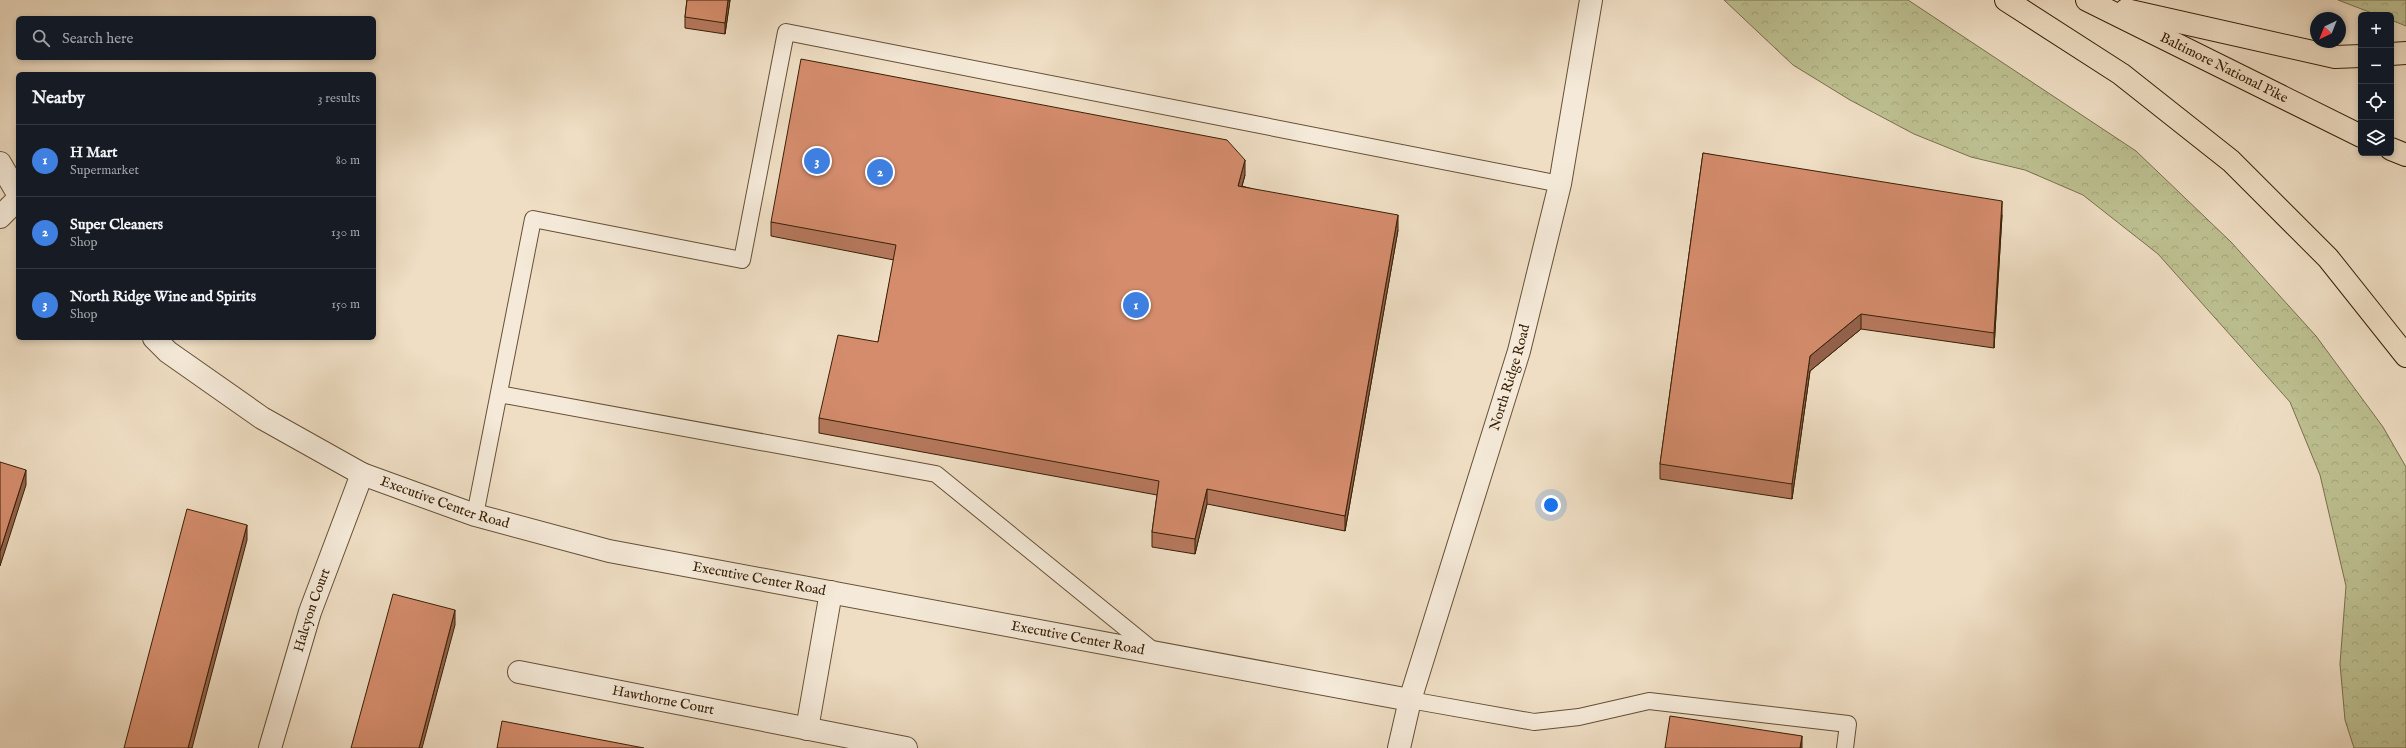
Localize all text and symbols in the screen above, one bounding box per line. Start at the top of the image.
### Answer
north arrow [2310,12,2346,48]
map controls [2358,12,2394,156]
button: + [2358,12,2394,48]
search box [16,16,376,60]
icon: search [30,27,52,49]
text: Search here [62,29,133,48]
street label: Baltimore National Pike [2157,29,2292,108]
button: − [2358,48,2394,84]
button: locate [2358,84,2394,120]
text: Nearby [32,88,85,109]
text: 3 results [318,90,360,107]
button: layers [2358,120,2394,156]
text: H Mart [70,143,117,162]
pin: 3 [804,146,830,176]
text: 1 [43,152,47,169]
text: 80 m [336,152,360,169]
pin: 2 [867,157,893,187]
text: Supermarket [70,162,139,179]
text: Super Cleaners [70,215,163,234]
text: 2 [42,224,48,241]
text: 130 m [331,224,360,241]
text: Shop [70,234,98,251]
text: North Ridge Wine and Spirits [70,287,256,306]
pin: 1 [1123,290,1149,320]
text: 3 [43,296,47,313]
text: 150 m [331,296,360,313]
text: Shop [70,306,98,323]
street label: North Ridge Road [1486,322,1534,433]
street label: Executive Center Road [378,472,512,533]
your location [1541,495,1561,515]
street label: Executive Center Road [691,558,828,600]
street label: Halcyon Court [290,566,335,654]
street label: Executive Center Road [1010,617,1146,660]
street label: Hawthorne Court [611,682,716,719]

